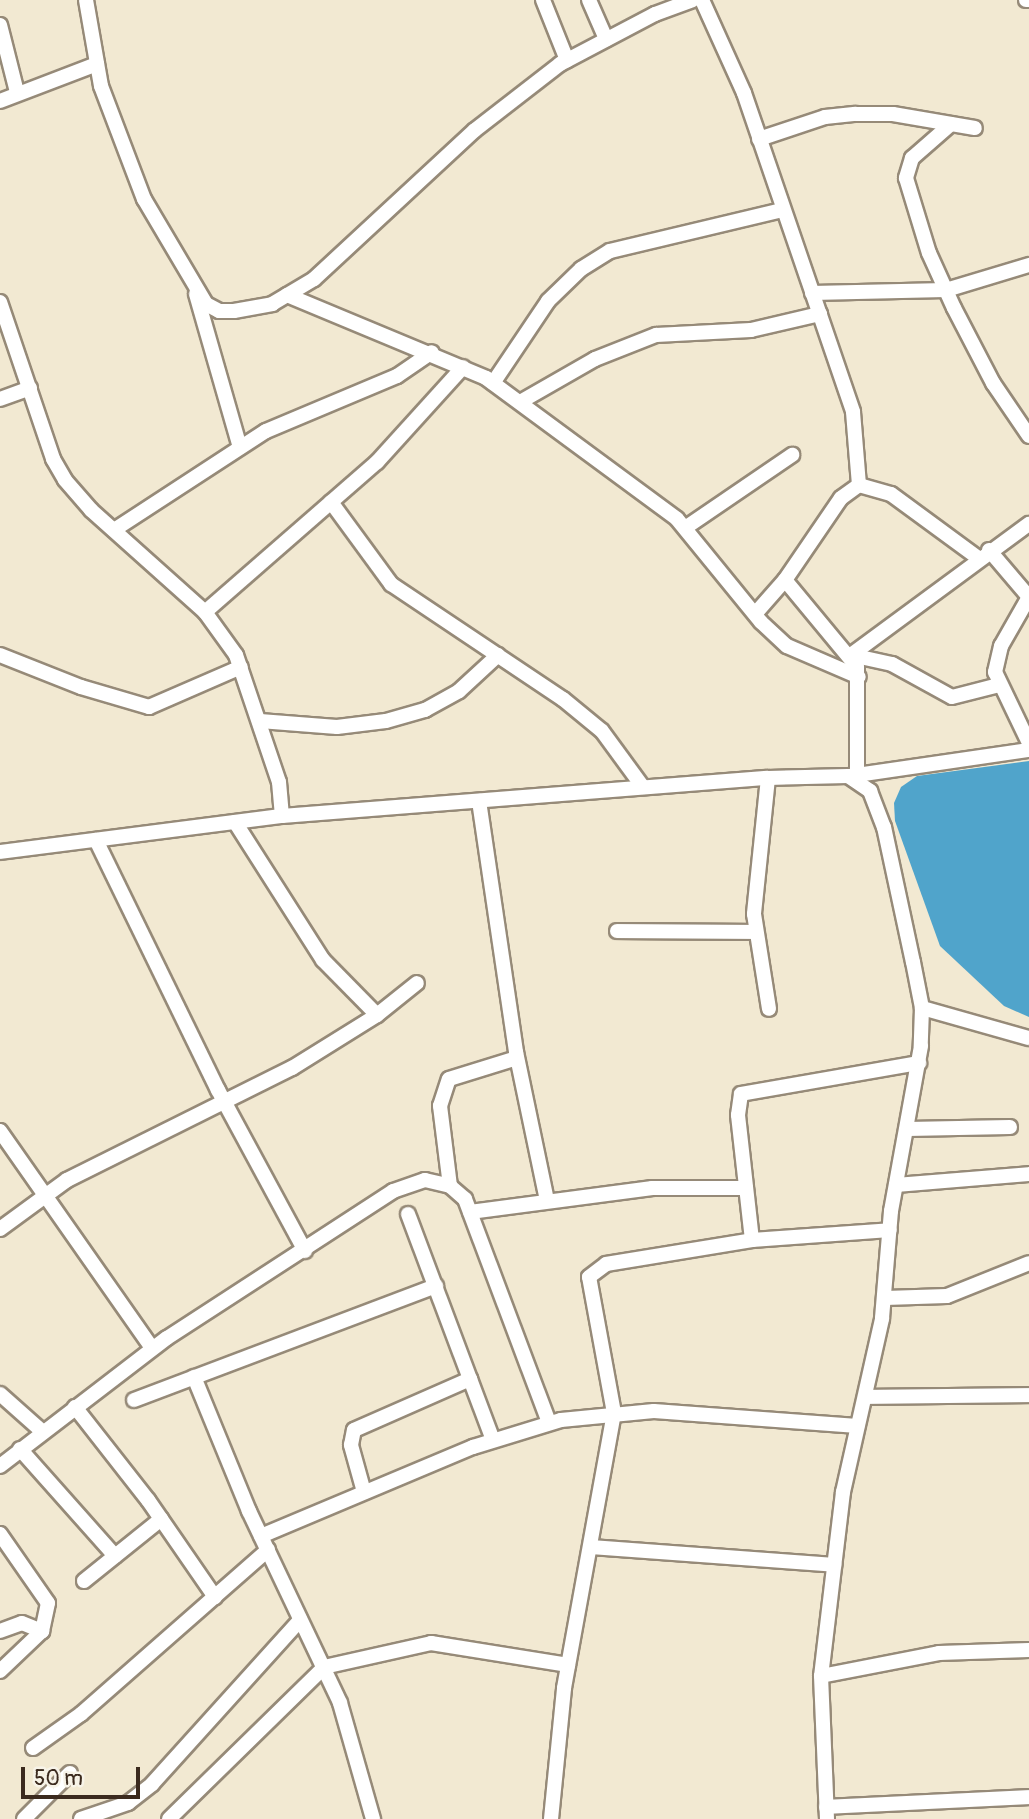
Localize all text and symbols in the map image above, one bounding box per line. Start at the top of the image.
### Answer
scale bar [24,1752,144,1796]
text: 50 m [34,1765,83,1792]

